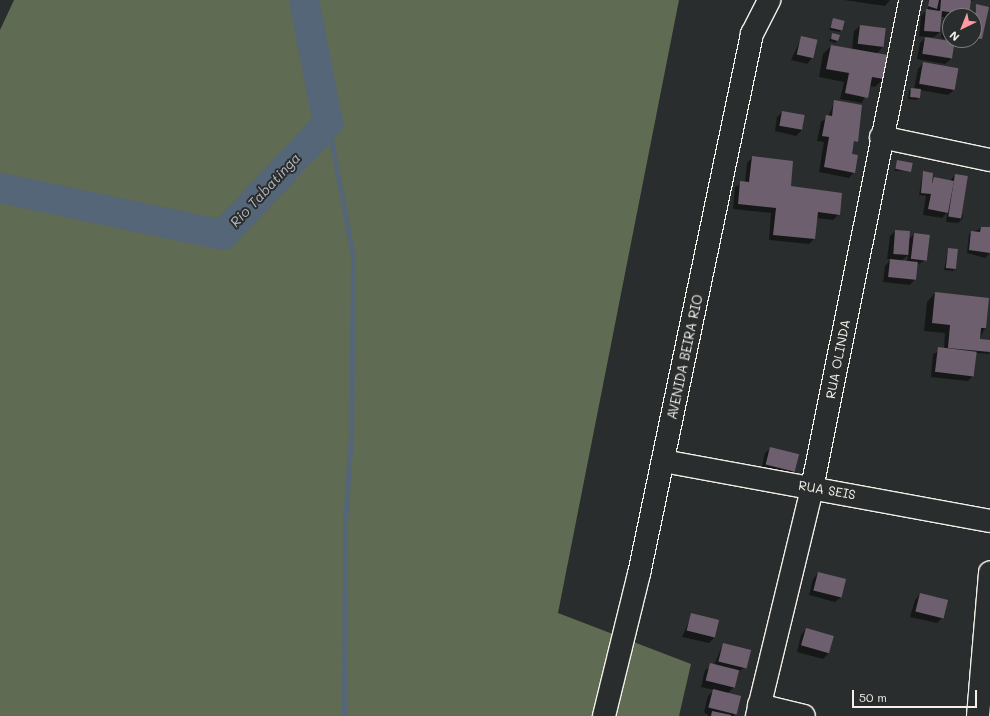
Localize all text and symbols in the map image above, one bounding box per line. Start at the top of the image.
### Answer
north arrow [942,8,982,48]
text: N [946,28,962,45]
water label: Rio Tabatinga [226,149,304,231]
street label: AVENIDA BEIRA RIO [664,293,706,421]
street label: RUA OLINDA [823,318,853,400]
street label: RUA SEIS [797,477,857,503]
scale bar [854,682,979,708]
text: 50 m [859,689,887,705]

